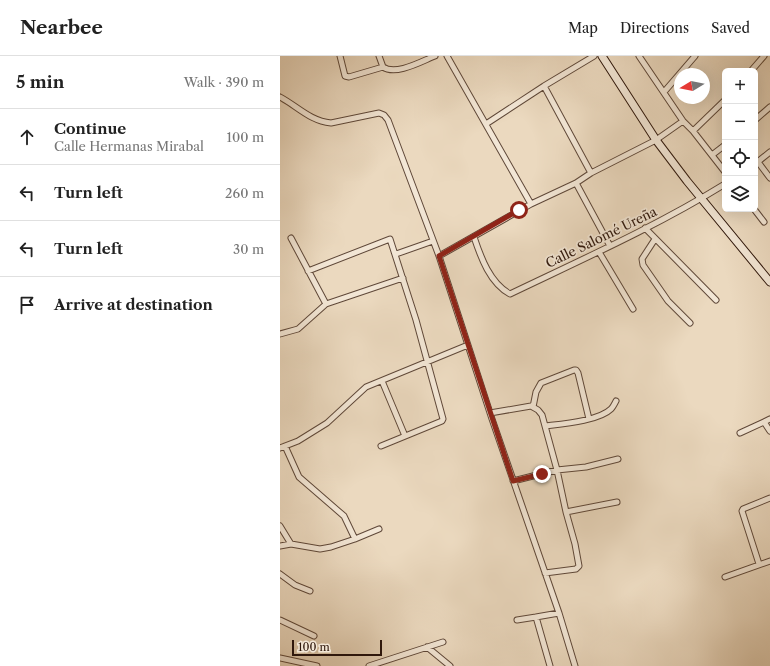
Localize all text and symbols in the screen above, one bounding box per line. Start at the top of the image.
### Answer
text: Nearbee [20,16,103,39]
text: Map [568,19,598,37]
text: Directions [620,19,689,37]
text: Saved [711,19,750,37]
north arrow [674,68,710,104]
map controls [722,68,758,212]
button: + [722,68,758,104]
text: 5 min [16,72,64,92]
text: Walk · 390 m [184,74,264,90]
button: − [722,104,758,140]
text: Continue [54,119,126,138]
icon: ahead [16,126,38,148]
text: 100 m [226,129,264,145]
text: Calle Hermanas Mirabal [54,138,204,154]
button: locate [722,140,758,176]
button: layers [722,176,758,212]
icon: left [16,182,38,204]
text: Turn left [54,183,123,202]
text: 260 m [225,185,264,201]
route start [510,201,528,219]
street label: Calle Salomé Ureña [543,203,659,271]
icon: left [16,238,38,260]
text: Turn left [54,239,123,258]
text: 30 m [233,241,264,257]
icon: arrive [16,294,38,316]
text: Arrive at destination [54,295,213,314]
route end [533,465,551,483]
scale bar [292,638,382,657]
text: 100 m [298,640,330,654]

